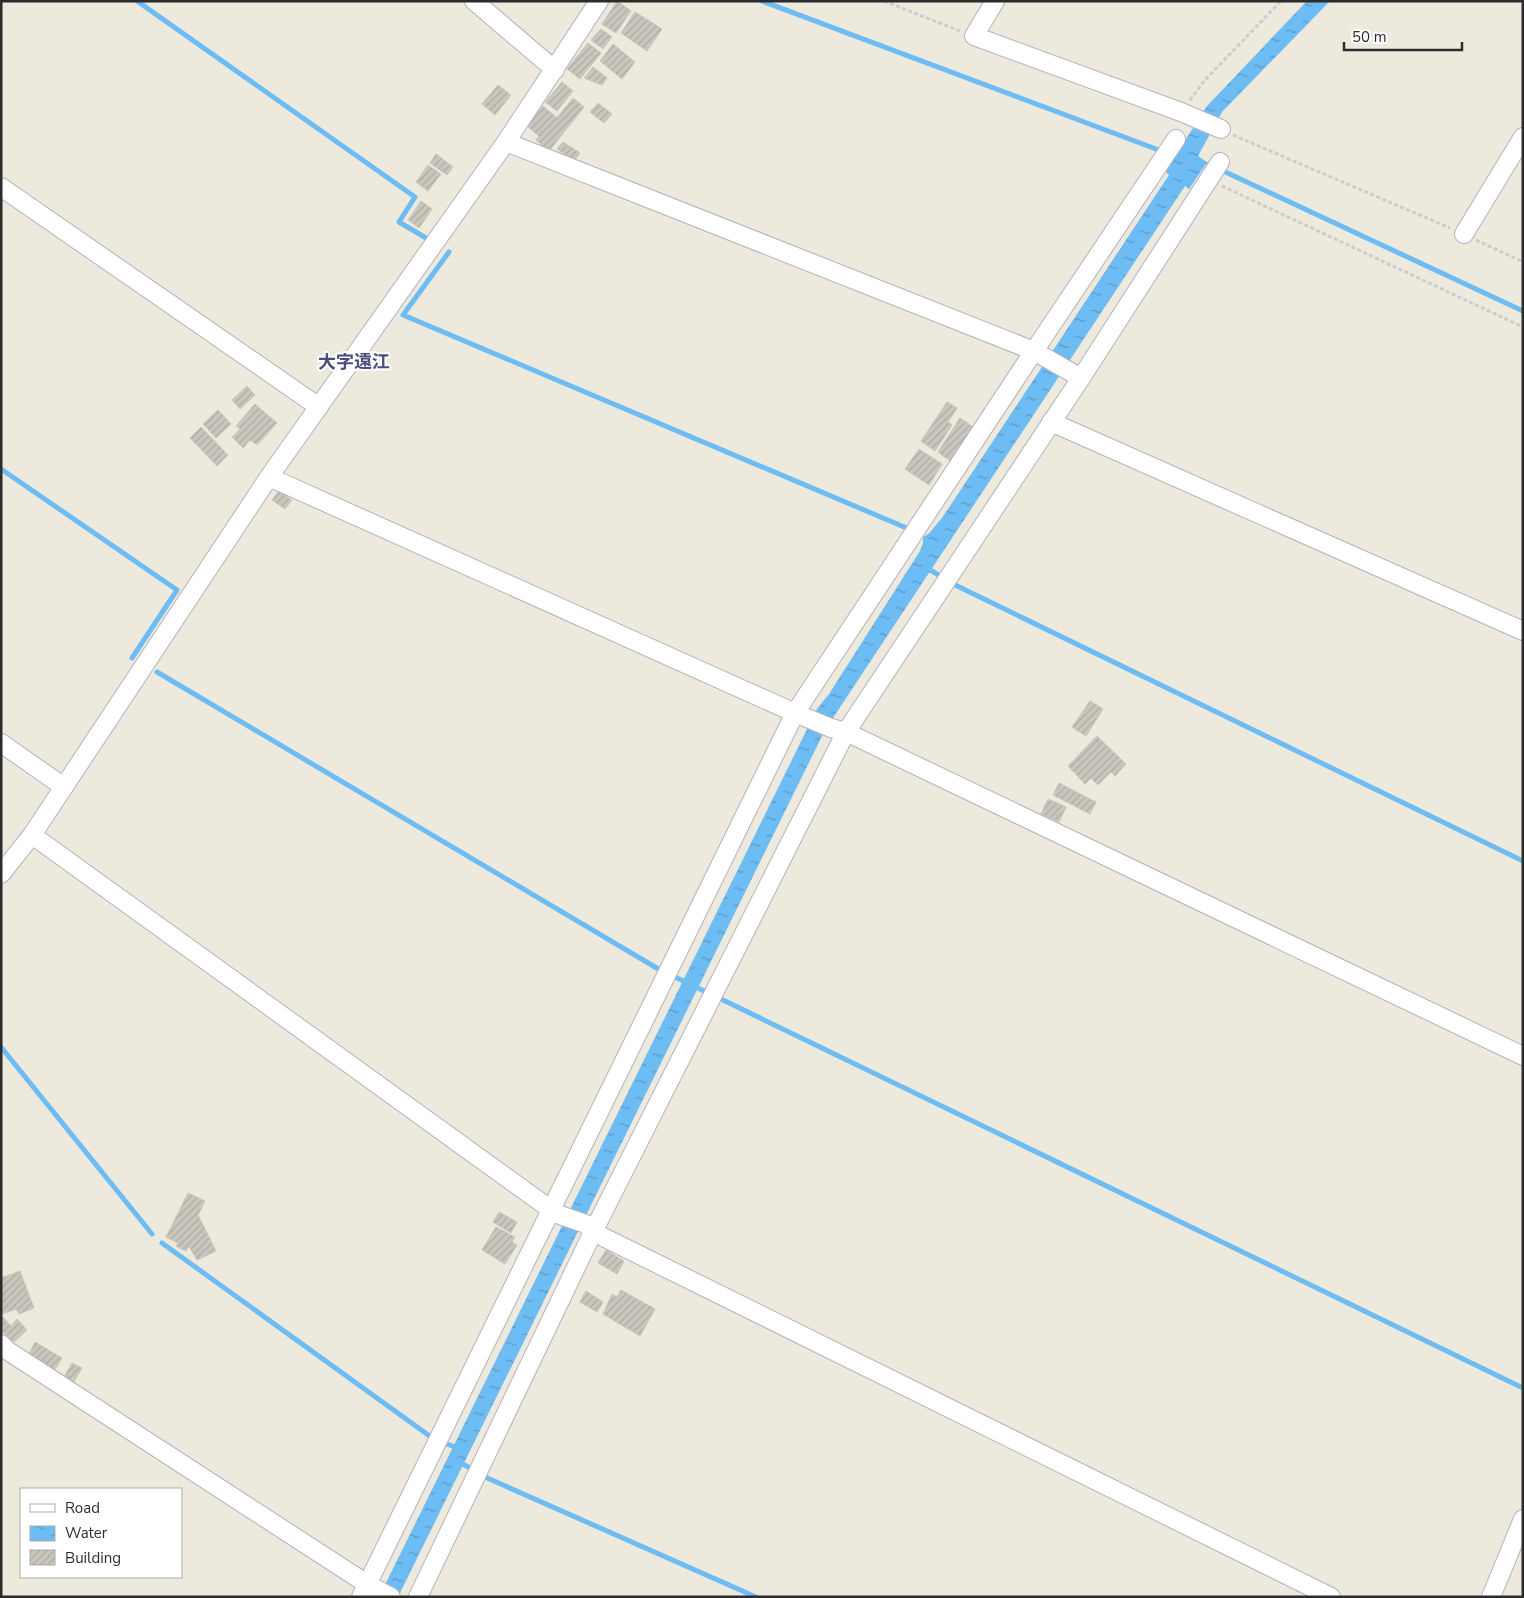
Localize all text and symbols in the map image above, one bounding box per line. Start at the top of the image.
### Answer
scale bar [1344,20,1462,52]
text: 50 m [1352,27,1387,47]
district label: 大字遠江 [318,350,390,374]
legend [20,1488,182,1578]
text: Road [65,1498,100,1518]
text: Water [65,1523,108,1543]
text: Building [65,1548,121,1568]

